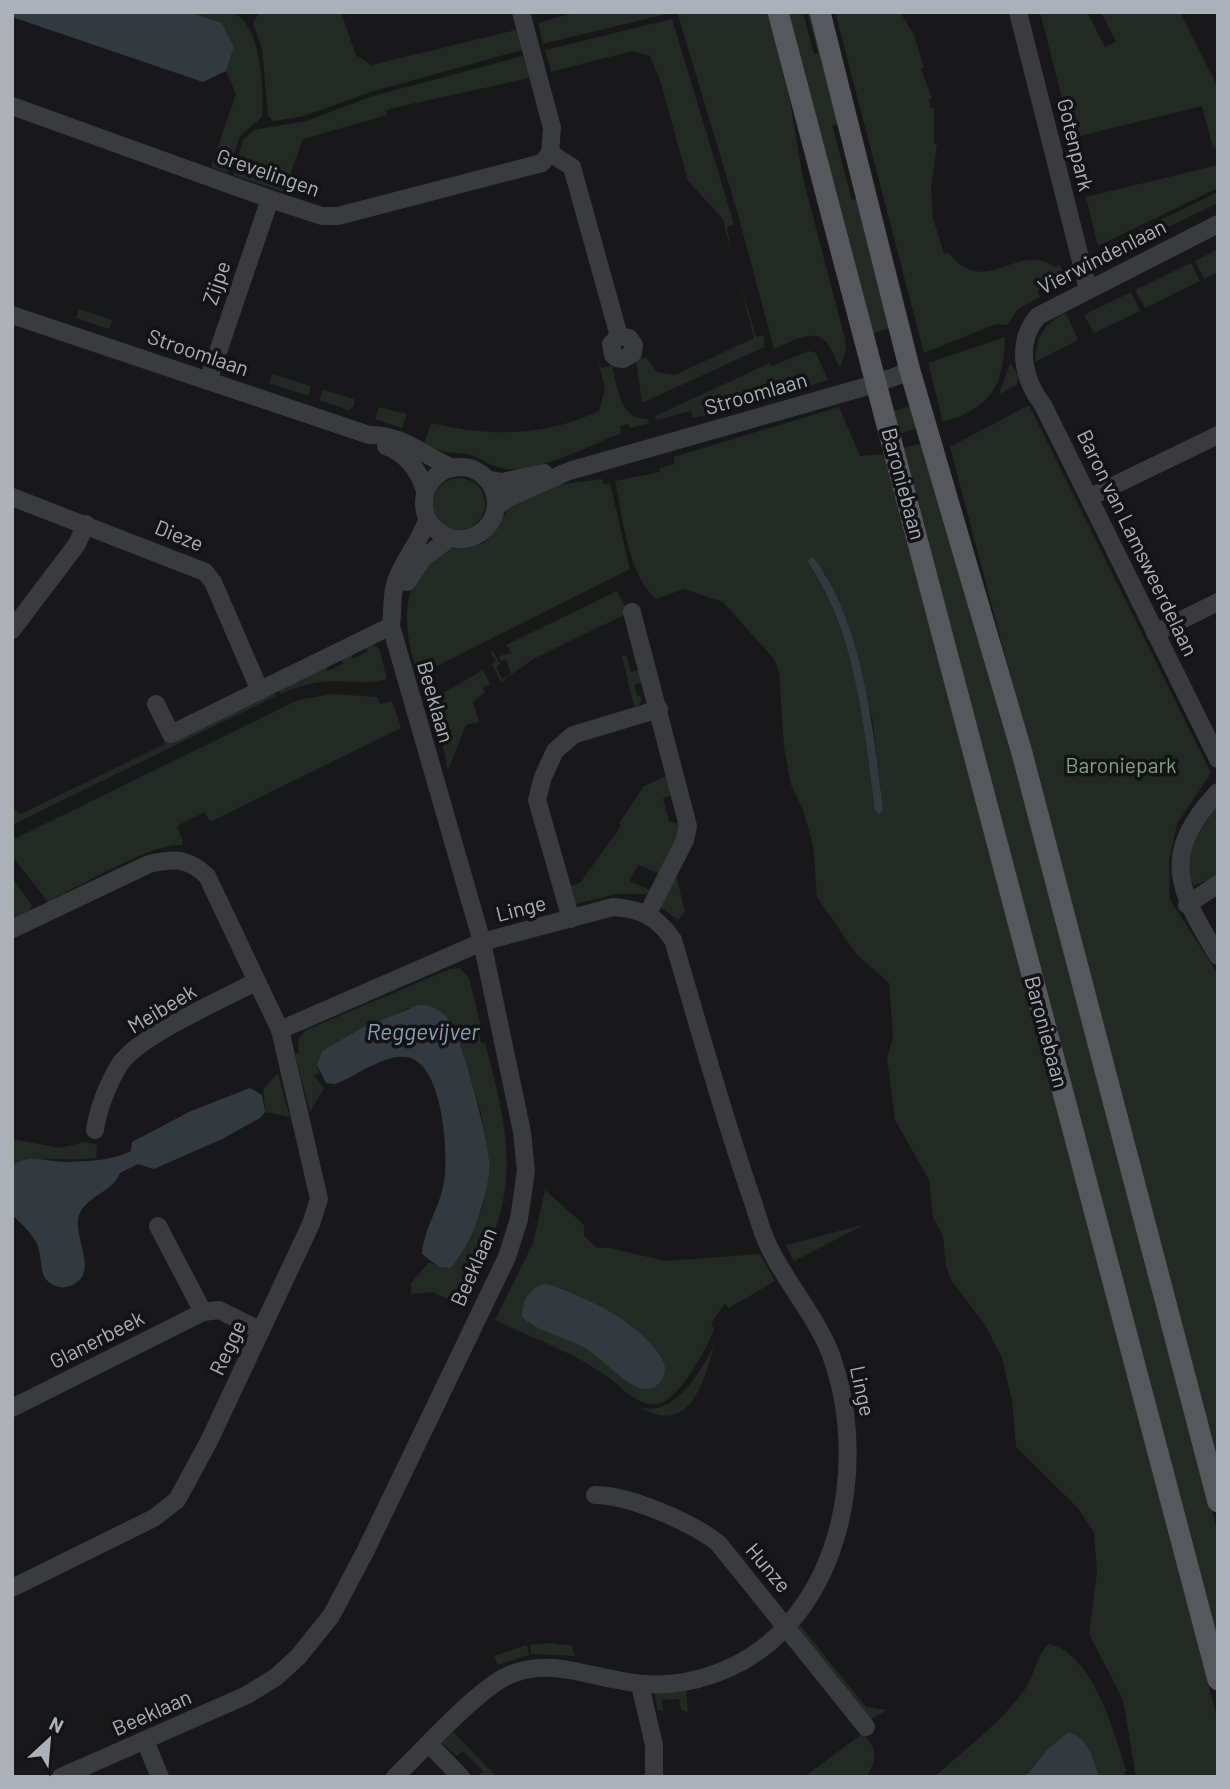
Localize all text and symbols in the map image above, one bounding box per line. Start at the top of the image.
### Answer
street label: Gotenpark [1053,96,1100,194]
street label: Grevelingen [214,142,323,201]
street label: Vierwindenlaan [1033,213,1170,299]
street label: Zijpe [196,257,235,308]
street label: Stroomlaan [145,323,252,381]
street label: Stroomlaan [702,366,810,419]
street label: Baroniebaan [878,425,931,542]
street label: Baron van Lamsweerdelaan [1073,425,1204,660]
street label: Dieze [152,514,207,556]
street label: Beeklaan [413,658,460,745]
park label: Baroniepark [1065,752,1177,777]
street label: Linge [493,889,548,926]
street label: Baroniebaan [1021,973,1074,1090]
street label: Meibeek [122,977,200,1038]
water label: Reggevijver [367,1017,480,1045]
street label: Beeklaan [444,1223,501,1310]
street label: Glanerbeek [45,1304,148,1373]
street label: Regge [203,1316,250,1379]
street label: Linge [846,1363,881,1418]
street label: Hunze [741,1537,797,1597]
street label: Beeklaan [108,1683,195,1740]
north arrow [14,1705,84,1775]
text: N [46,1711,67,1737]

